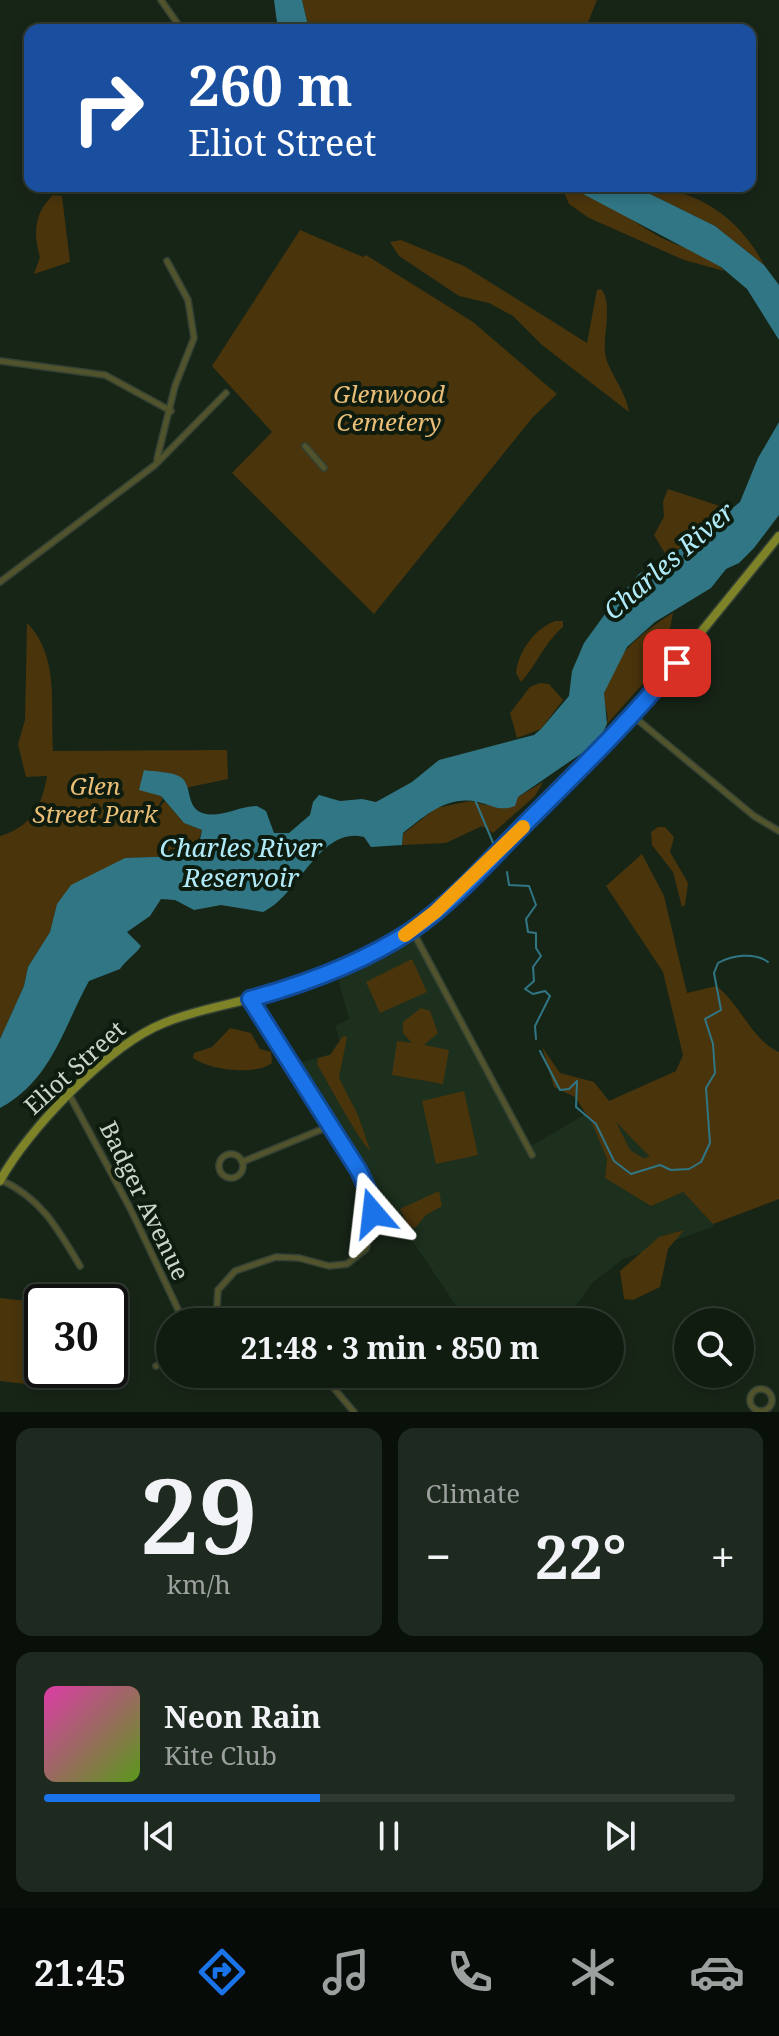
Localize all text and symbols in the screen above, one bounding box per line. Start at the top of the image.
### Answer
text: 260 m [188,46,353,122]
icon: right [56,56,160,160]
text: Eliot Street [188,118,376,167]
park label: Glenwood Cemetery [333,377,445,438]
water label: Charles River [595,493,742,627]
pin [643,629,711,697]
icon: arrive [655,641,699,685]
park label: Glen Street Park [32,769,159,830]
water label: Charles River Reservoir [160,829,323,895]
street label: Eliot Street [16,1013,132,1121]
street label: Badger Avenue [93,1115,198,1285]
position arrow [331,1171,415,1255]
speed limit sign: 30 [24,1284,128,1388]
map controls [674,1308,754,1388]
button: search [674,1308,754,1388]
text: 21:48 · 3 min · 850 m [241,1327,539,1368]
text: 29 [140,1443,258,1584]
text: Climate [426,1475,520,1511]
text: 22° [535,1515,627,1597]
text: − [426,1526,451,1586]
text: + [710,1526,735,1586]
text: km/h [167,1566,231,1602]
text: Neon Rain [164,1696,321,1737]
text: Kite Club [164,1737,277,1773]
icon: previous [137,1814,181,1858]
icon: pause [367,1814,411,1858]
icon: next [598,1814,642,1858]
icon: directions [194,1944,250,2000]
icon: music [318,1944,374,2000]
icon: phone [442,1944,498,2000]
icon: climate [565,1944,621,2000]
icon: car [689,1944,745,2000]
text: 21:45 [34,1948,126,1997]

